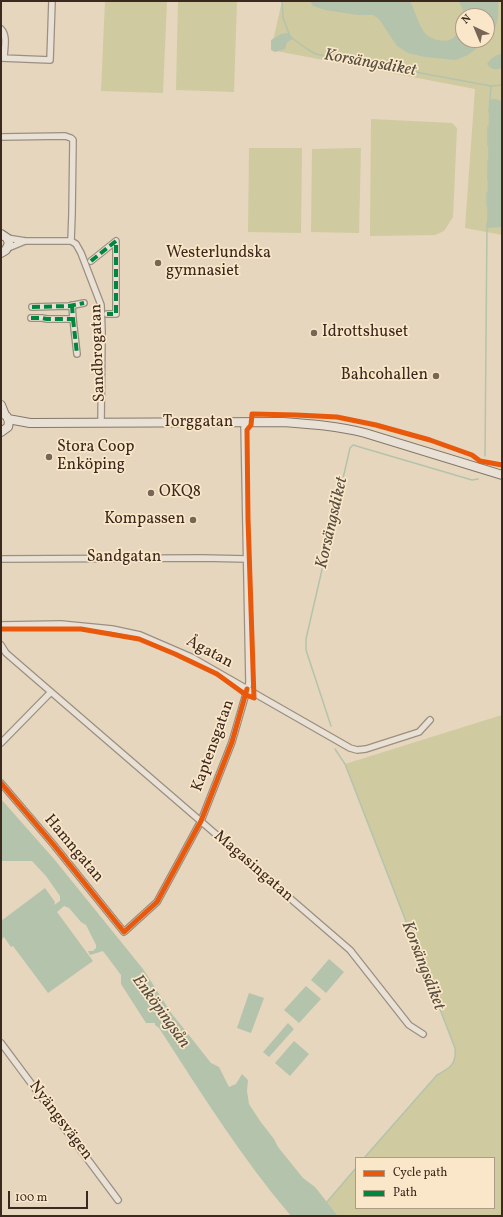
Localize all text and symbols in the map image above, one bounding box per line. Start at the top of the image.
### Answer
north arrow [455,8,495,48]
text: N [459,12,475,28]
water label: Korsängsdiket [322,46,418,82]
place label: Westerlundska gymnasiet [166,244,271,282]
marker: Westerlundska gymnasiet [153,258,163,268]
street label: Sandbrogatan [88,304,110,402]
place label: Idrottshuset [322,323,408,343]
marker: Idrottshuset [309,328,319,338]
place label: Bahcohallen [341,366,428,386]
marker: Bahcohallen [431,371,441,381]
street label: Torggatan [163,413,233,433]
place label: Stora Coop Enköping [57,438,134,476]
marker: Stora Coop Enköping [44,452,54,462]
water label: Korsängsdiket [313,475,353,571]
place label: OKQ8 [159,483,201,503]
marker: OKQ8 [146,488,156,498]
place label: Kompassen [104,510,185,530]
marker: Kompassen [188,515,198,525]
street label: Sandgatan [87,548,161,568]
street label: Ågatan [182,633,236,673]
street label: Kaptensgatan [188,697,240,795]
street label: Hamngatan [39,811,107,887]
street label: Magasingatan [209,827,297,907]
water label: Korsängsdiket [396,919,448,1013]
water label: Enköpingsån [127,971,193,1053]
street label: Nyängsvägen [24,1077,96,1165]
legend [355,1157,495,1209]
text: Cycle path [393,1165,448,1181]
scale bar [10,1183,90,1209]
text: Path [393,1185,417,1201]
text: 100 m [15,1190,47,1206]

